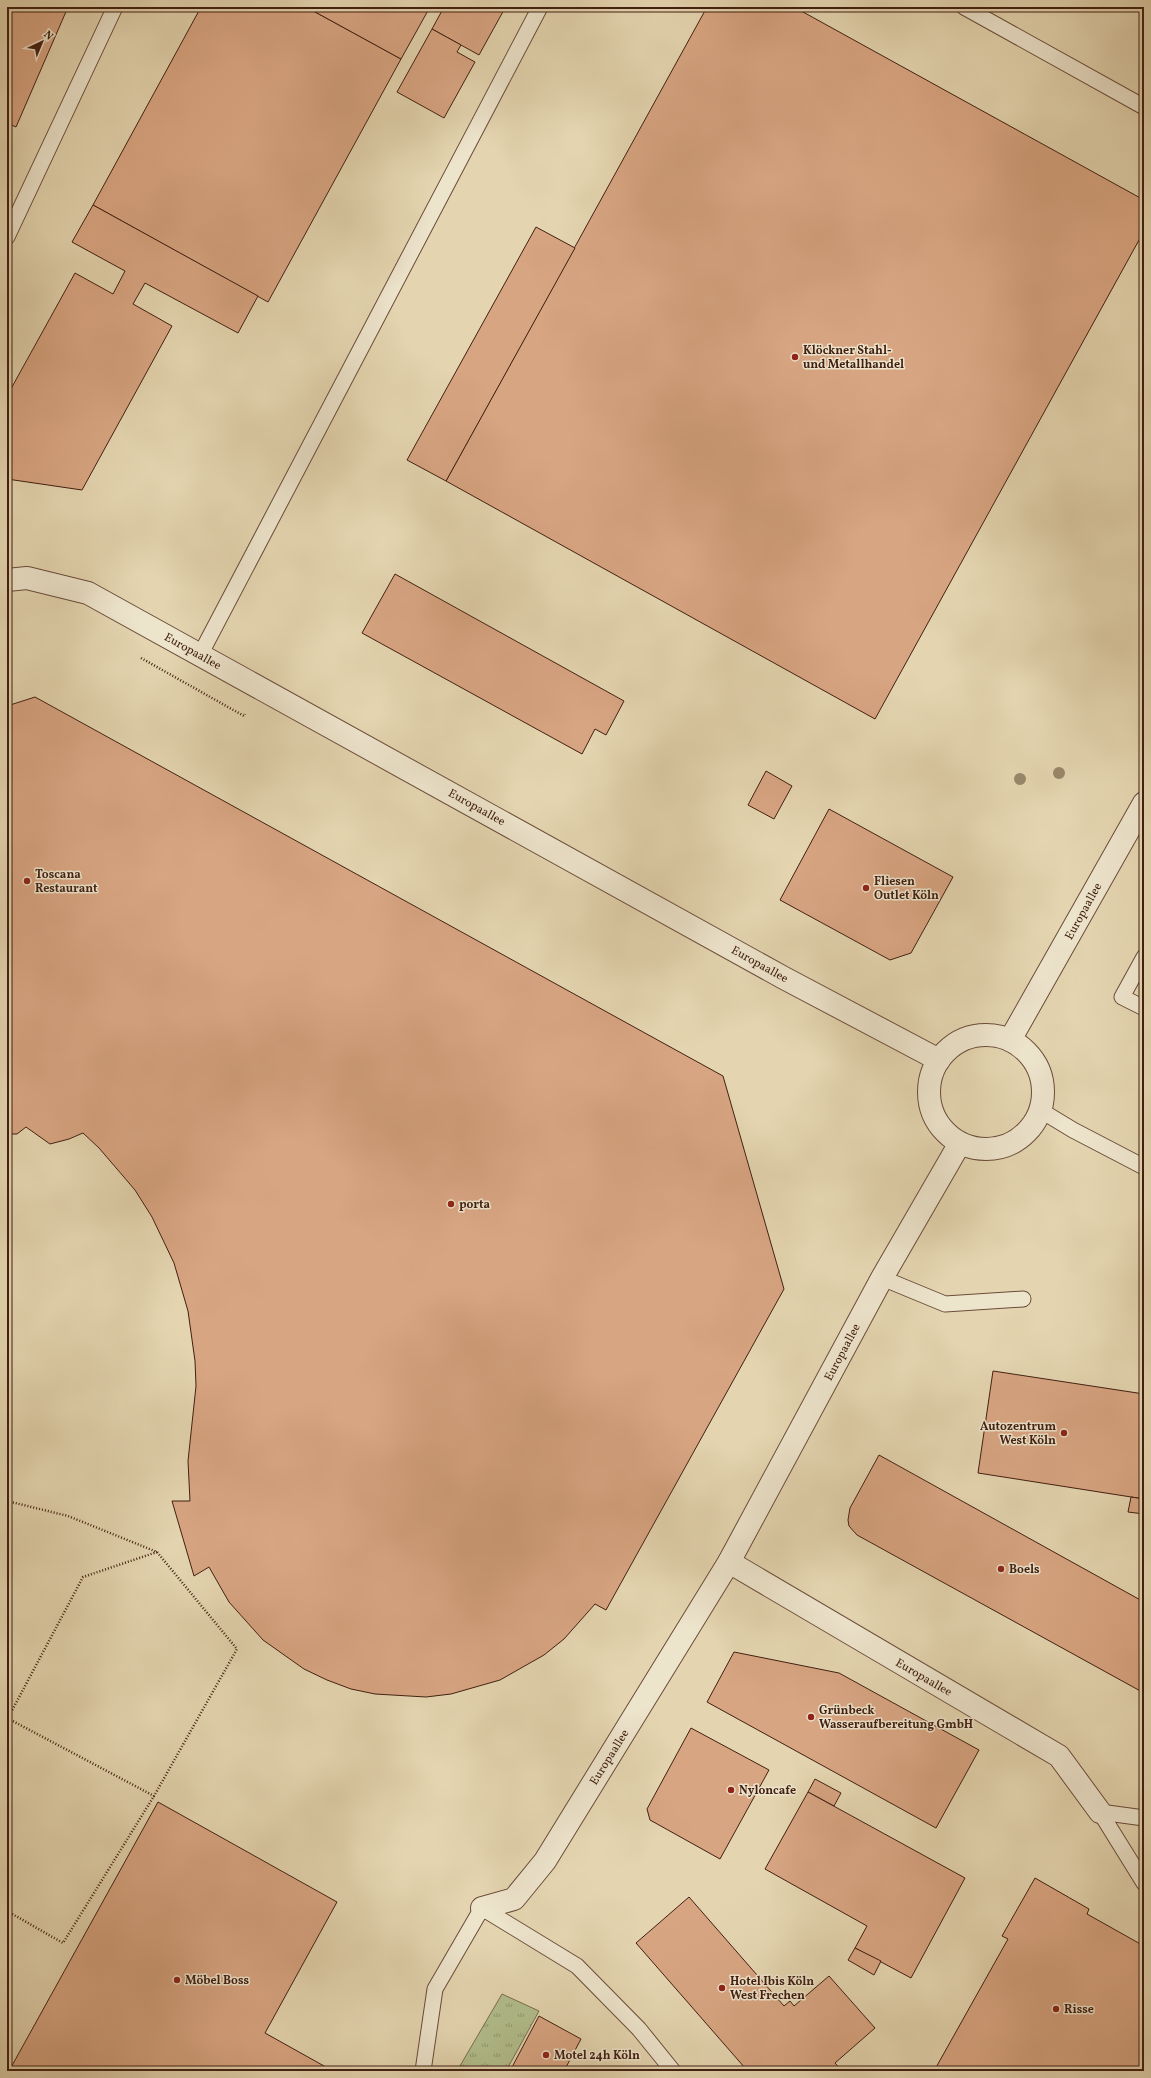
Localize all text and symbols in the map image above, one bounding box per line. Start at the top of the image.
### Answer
north arrow [22,22,62,62]
text: N [40,28,56,44]
place label: Klöckner Stahl- und Metallhandel [803,343,904,373]
marker: Klöckner Stahl- und Metallhandel [790,352,800,362]
street label: Europaallee [161,630,224,674]
street label: Europaallee [445,786,508,830]
place label: Toscana Restaurant [35,867,98,897]
place label: Fliesen Outlet Köln [874,874,939,904]
marker: Toscana Restaurant [22,876,32,886]
street label: Europaallee [1062,880,1106,943]
marker: Fliesen Outlet Köln [861,883,871,893]
street label: Europaallee [728,943,791,987]
place label: porta [459,1197,491,1213]
marker: porta [446,1199,456,1209]
street label: Europaallee [821,1321,865,1384]
place label: Autozentrum West Köln [980,1419,1056,1449]
marker: Autozentrum West Köln [1059,1428,1069,1438]
place label: Boels [1009,1562,1040,1578]
marker: Boels [996,1564,1006,1574]
street label: Europaallee [892,1655,955,1701]
place label: Grünbeck Wasseraufbereitung GmbH [819,1703,973,1733]
marker: Grünbeck Wasseraufbereitung GmbH [806,1712,816,1722]
street label: Europaallee [586,1726,633,1788]
place label: Nyloncafe [739,1783,796,1799]
marker: Nyloncafe [726,1785,736,1795]
place label: Möbel Boss [185,1973,249,1989]
place label: Hotel Ibis Köln West Frechen [730,1974,814,2004]
marker: Möbel Boss [172,1975,182,1985]
marker: Hotel Ibis Köln West Frechen [717,1983,727,1993]
place label: Risse [1064,2002,1094,2018]
marker: Risse [1051,2004,1061,2014]
place label: Motel 24h Köln [554,2048,640,2064]
marker: Motel 24h Köln [541,2050,551,2060]

